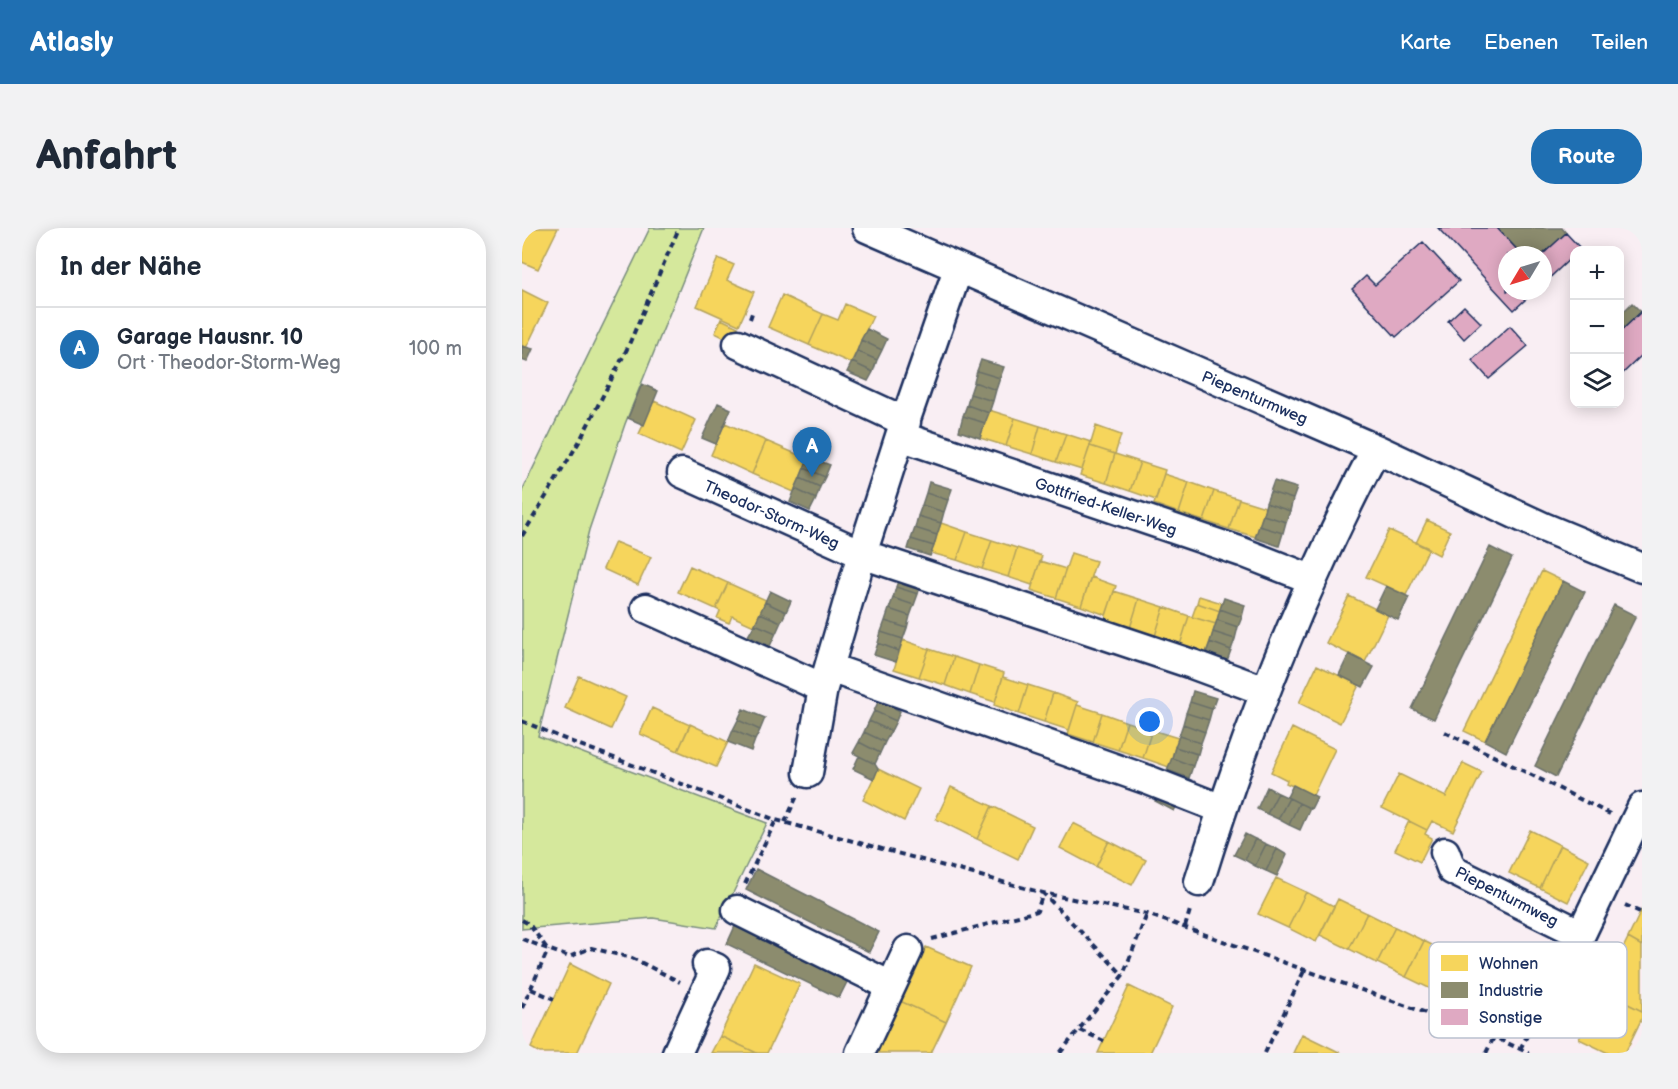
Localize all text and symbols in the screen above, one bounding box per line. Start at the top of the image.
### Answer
text: Atlasly [30,26,113,59]
text: Karte [1400,30,1451,55]
text: Ebenen [1484,30,1558,55]
text: Teilen [1591,30,1648,55]
button: Route [1531,129,1642,184]
text: Anfahrt [36,131,177,182]
north arrow [1498,246,1552,300]
map controls [1570,246,1624,408]
button: + [1570,246,1624,300]
text: In der Nähe [60,252,202,283]
button: − [1570,300,1624,354]
text: Garage Hausnr. 10 [117,324,303,351]
text: A [73,337,86,361]
text: 100 m [409,337,462,361]
text: Ort · Theodor-Storm-Weg [117,351,341,375]
button: layers [1570,354,1624,408]
street label: Piepenturmweg [1199,368,1310,429]
pin: A [792,428,832,477]
street label: Gottfried-Keller-Weg [1032,474,1179,541]
street label: Theodor-Storm-Weg [701,477,842,554]
your location [1135,707,1164,736]
street label: Piepenturmweg [1452,863,1561,931]
legend [1429,942,1627,1038]
text: Wohnen [1479,955,1538,974]
text: Industrie [1479,982,1543,1001]
text: Sonstige [1479,1009,1543,1028]

